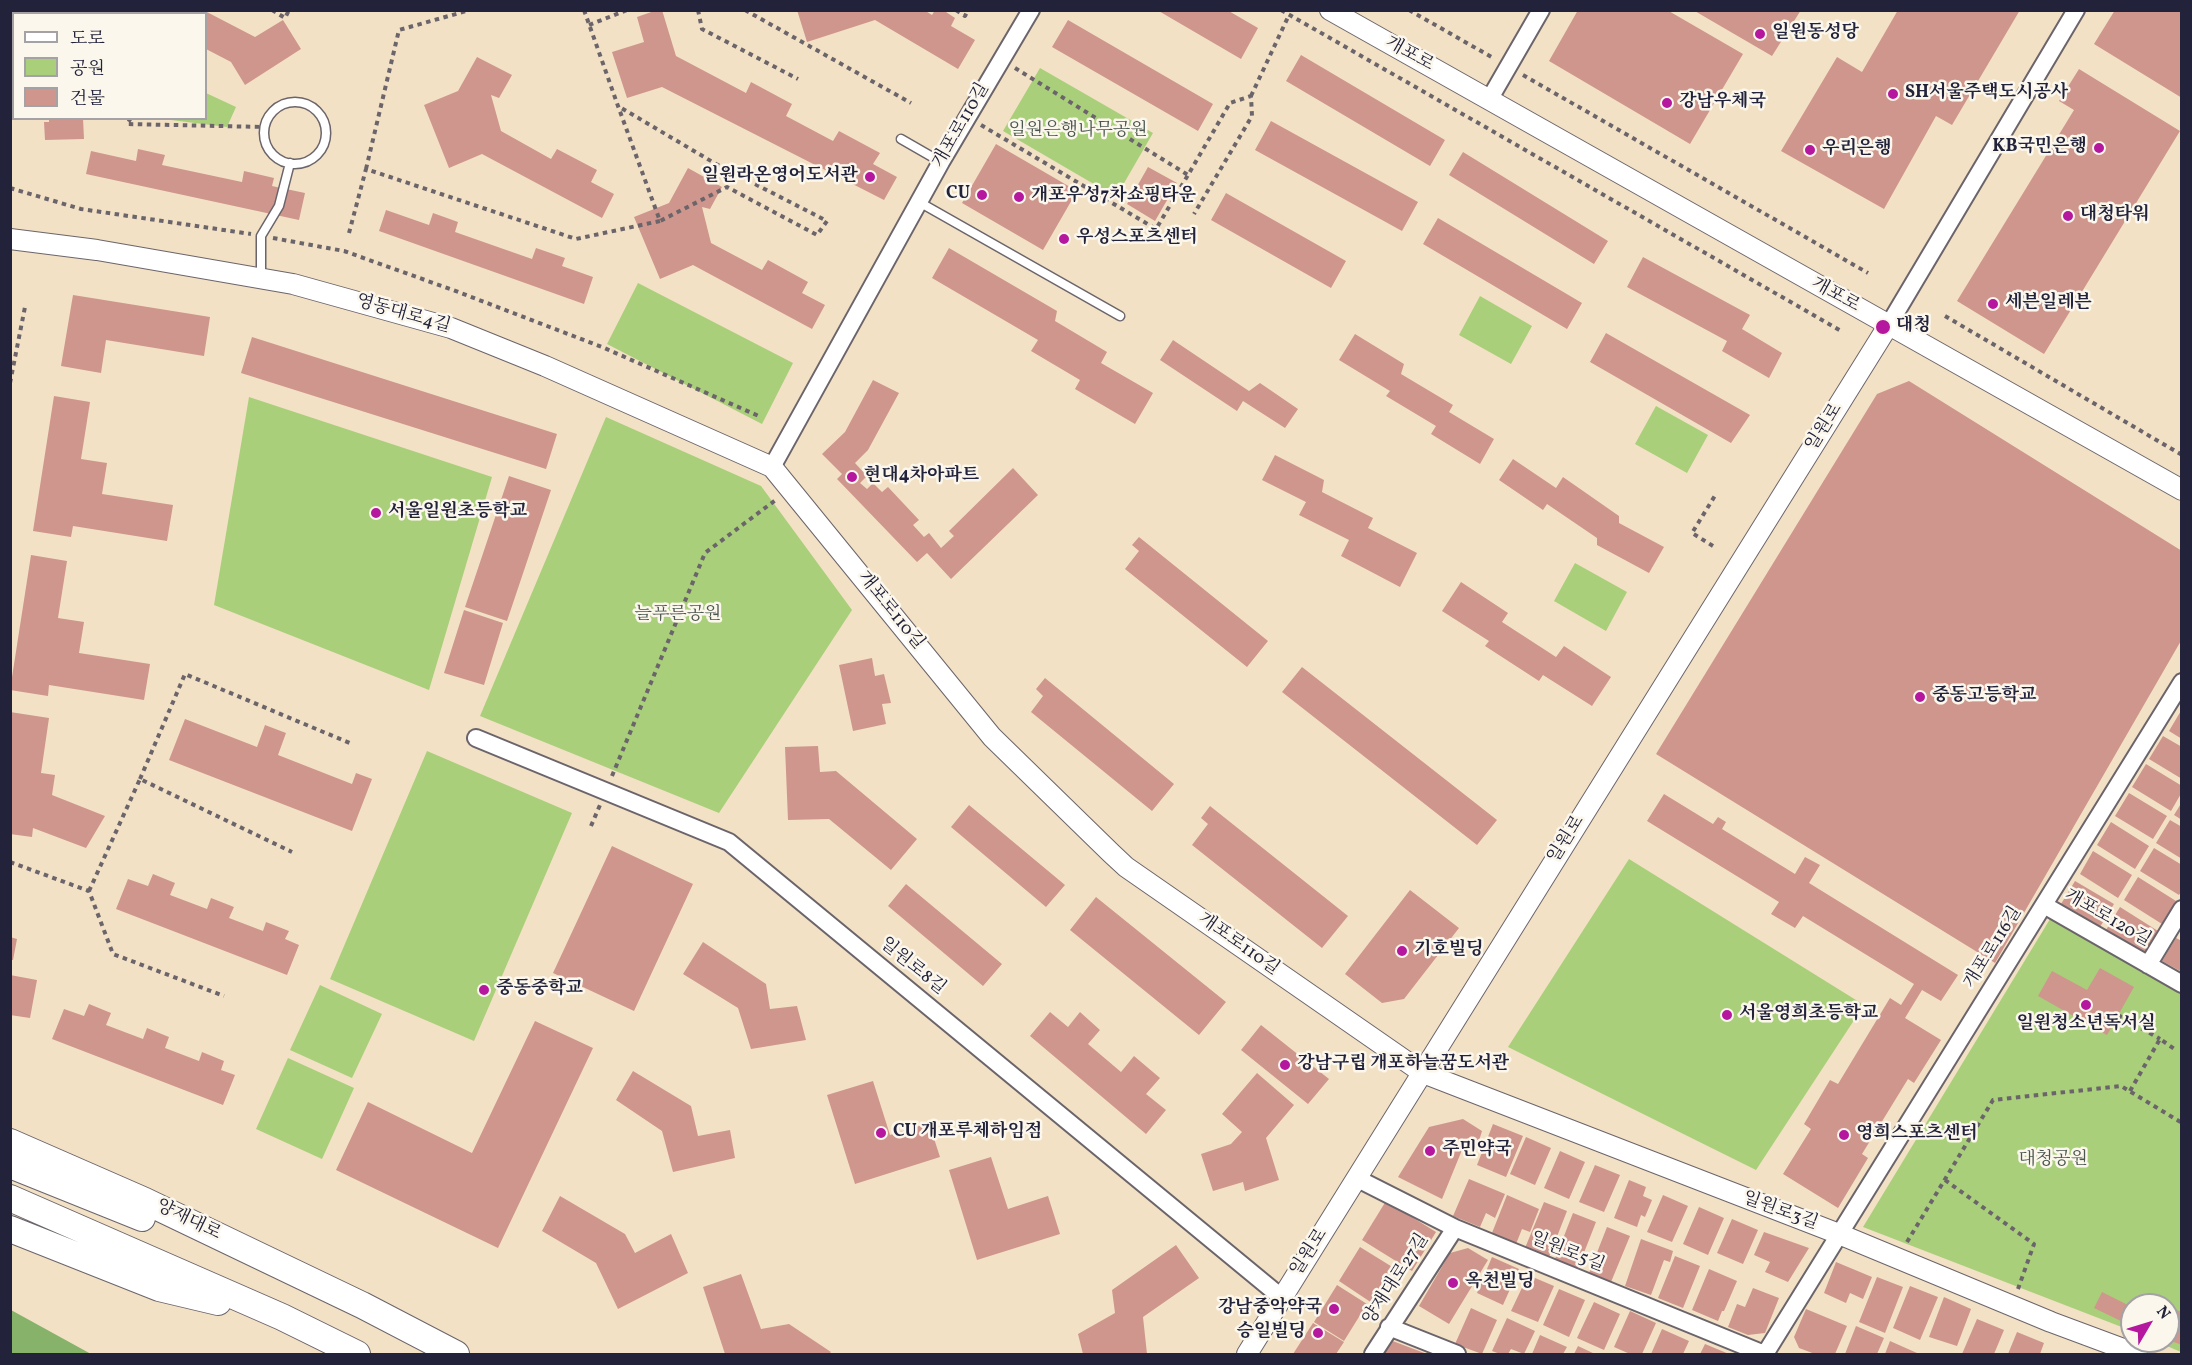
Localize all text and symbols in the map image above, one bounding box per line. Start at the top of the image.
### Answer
legend [12,12,207,120]
place label: 일원동성당 [1772,23,1859,45]
text: 도로 [70,27,105,52]
marker: 일원동성당 [1753,27,1767,41]
street label: 개포로 [1381,33,1437,77]
text: 공원 [70,57,105,82]
street label: 개포로110길 [929,80,995,172]
place label: SH서울주택도시공사 [1905,83,2068,105]
text: 건물 [70,87,105,112]
marker: SH서울주택도시공사 [1886,87,1900,101]
place label: 강남우체국 [1679,92,1766,114]
marker: 강남우체국 [1660,96,1674,110]
park label: 일원은행나무공원 [1008,121,1148,143]
place label: KB국민은행 [1992,137,2087,159]
place label: 우리은행 [1822,139,1892,161]
marker: KB국민은행 [2092,141,2106,155]
marker: 우리은행 [1803,143,1817,157]
place label: 일원라온영어도서관 [702,166,858,188]
marker: 일원라온영어도서관 [863,170,877,184]
place label: CU [946,184,970,206]
place label: 개포우성7차쇼핑타운 [1031,186,1196,208]
marker: CU [975,188,989,202]
marker: 개포우성7차쇼핑타운 [1012,190,1026,204]
place label: 대청타워 [2080,205,2150,227]
marker: 대청타워 [2061,209,2075,223]
place label: 우성스포츠센터 [1076,228,1198,250]
marker: 우성스포츠센터 [1057,232,1071,246]
street label: 개포로 [1807,274,1863,318]
street label: 영동대로4길 [353,291,453,339]
place label: 세븐일레븐 [2005,293,2092,315]
marker: 세븐일레븐 [1986,297,2000,311]
place label: 대청 [1896,316,1931,338]
marker: 대청 [1874,318,1892,336]
street label: 일원로 [1802,400,1848,456]
place label: 현대4차아파트 [864,466,979,488]
marker: 현대4차아파트 [845,470,859,484]
place label: 서울일원초등학교 [388,502,527,524]
marker: 서울일원초등학교 [369,506,383,520]
street label: 개포로110길 [852,568,928,654]
park label: 늘푸른공원 [635,605,721,627]
place label: 중동고등학교 [1932,686,2036,708]
marker: 중동고등학교 [1913,690,1927,704]
street label: 일원로 [1544,812,1590,868]
street label: 개포로120길 [2060,885,2154,953]
street label: 개포로116길 [1960,903,2028,993]
street label: 개포로110길 [1193,909,1283,981]
street label: 일원로8길 [875,934,949,1000]
place label: 기호빌딩 [1414,940,1484,962]
marker: 기호빌딩 [1395,944,1409,958]
place label: 중동중학교 [496,979,583,1001]
marker: 중동중학교 [477,983,491,997]
marker: 일원청소년독서실 [2079,998,2093,1012]
place label: 서울영희초등학교 [1739,1004,1878,1026]
marker: 서울영희초등학교 [1720,1008,1734,1022]
place label: 일원청소년독서실 [2016,1014,2156,1036]
place label: 강남구립 개포하늘꿈도서관 [1297,1054,1509,1076]
marker: 강남구립 개포하늘꿈도서관 [1278,1058,1292,1072]
place label: CU 개포루체하임점 [893,1122,1042,1144]
place label: 영희스포츠센터 [1856,1124,1978,1146]
marker: CU 개포루체하임점 [874,1126,888,1140]
marker: 영희스포츠센터 [1837,1128,1851,1142]
place label: 주민약국 [1442,1140,1512,1162]
marker: 주민약국 [1423,1144,1437,1158]
park label: 대청공원 [2018,1150,2088,1172]
street label: 일원로3길 [1739,1188,1821,1236]
street label: 양재대로 [152,1196,224,1246]
street label: 일원로 [1287,1225,1333,1281]
street label: 일원로5길 [1527,1228,1607,1278]
street label: 양재대로27길 [1359,1230,1435,1330]
place label: 옥천빌딩 [1465,1272,1535,1294]
marker: 옥천빌딩 [1446,1276,1460,1290]
north arrow [2120,1293,2180,1353]
place label: 강남중악약국 [1218,1298,1322,1320]
marker: 강남중악약국 [1327,1302,1341,1316]
text: N [2150,1302,2175,1325]
place label: 승일빌딩 [1236,1322,1306,1344]
marker: 승일빌딩 [1311,1326,1325,1340]

